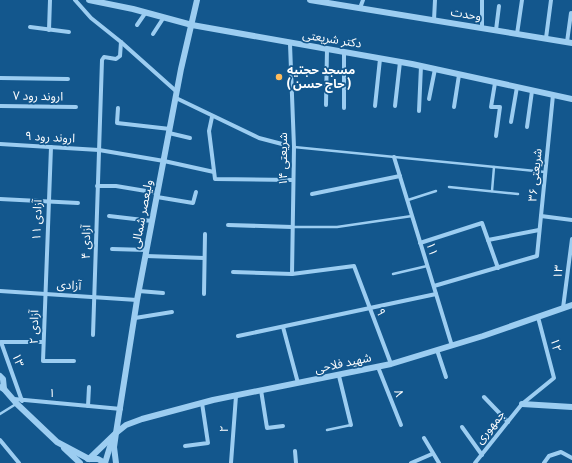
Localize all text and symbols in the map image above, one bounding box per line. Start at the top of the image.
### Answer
street label: وحدت [450,5,482,23]
street label: دکتر شریعتی [301,27,363,51]
place label: مسجد حجتیه ( حاج حسن ) [287,63,355,93]
marker: مسجد حجتیه ( حاج حسن ) [274,72,284,82]
street label: اروند رود ۷ [13,89,63,103]
street label: اروند رود ۹ [25,129,76,145]
street label: شریعتی ۱۴ [276,132,290,186]
street label: شریعتی ۳۶ [525,148,545,202]
street label: ولیعصر شمالی [128,178,156,250]
street label: آزادی ۱۱ [29,199,45,241]
street label: آزادی ۴ [79,224,93,259]
street label: ۱۱ [423,240,441,258]
street label: ۱۳ [550,264,566,280]
street label: آزادی [56,277,82,293]
street label: ۹ [373,306,389,318]
street label: آزادی ۲ [27,309,41,344]
street label: ۱۲ [548,337,564,353]
street label: شهید فلاحی [313,350,373,376]
street label: ۱۳ [9,351,27,369]
street label: ۱ [48,386,56,400]
street label: ۸ [391,387,407,399]
street label: جمهوری [472,407,508,447]
street label: ۲ [217,425,231,433]

